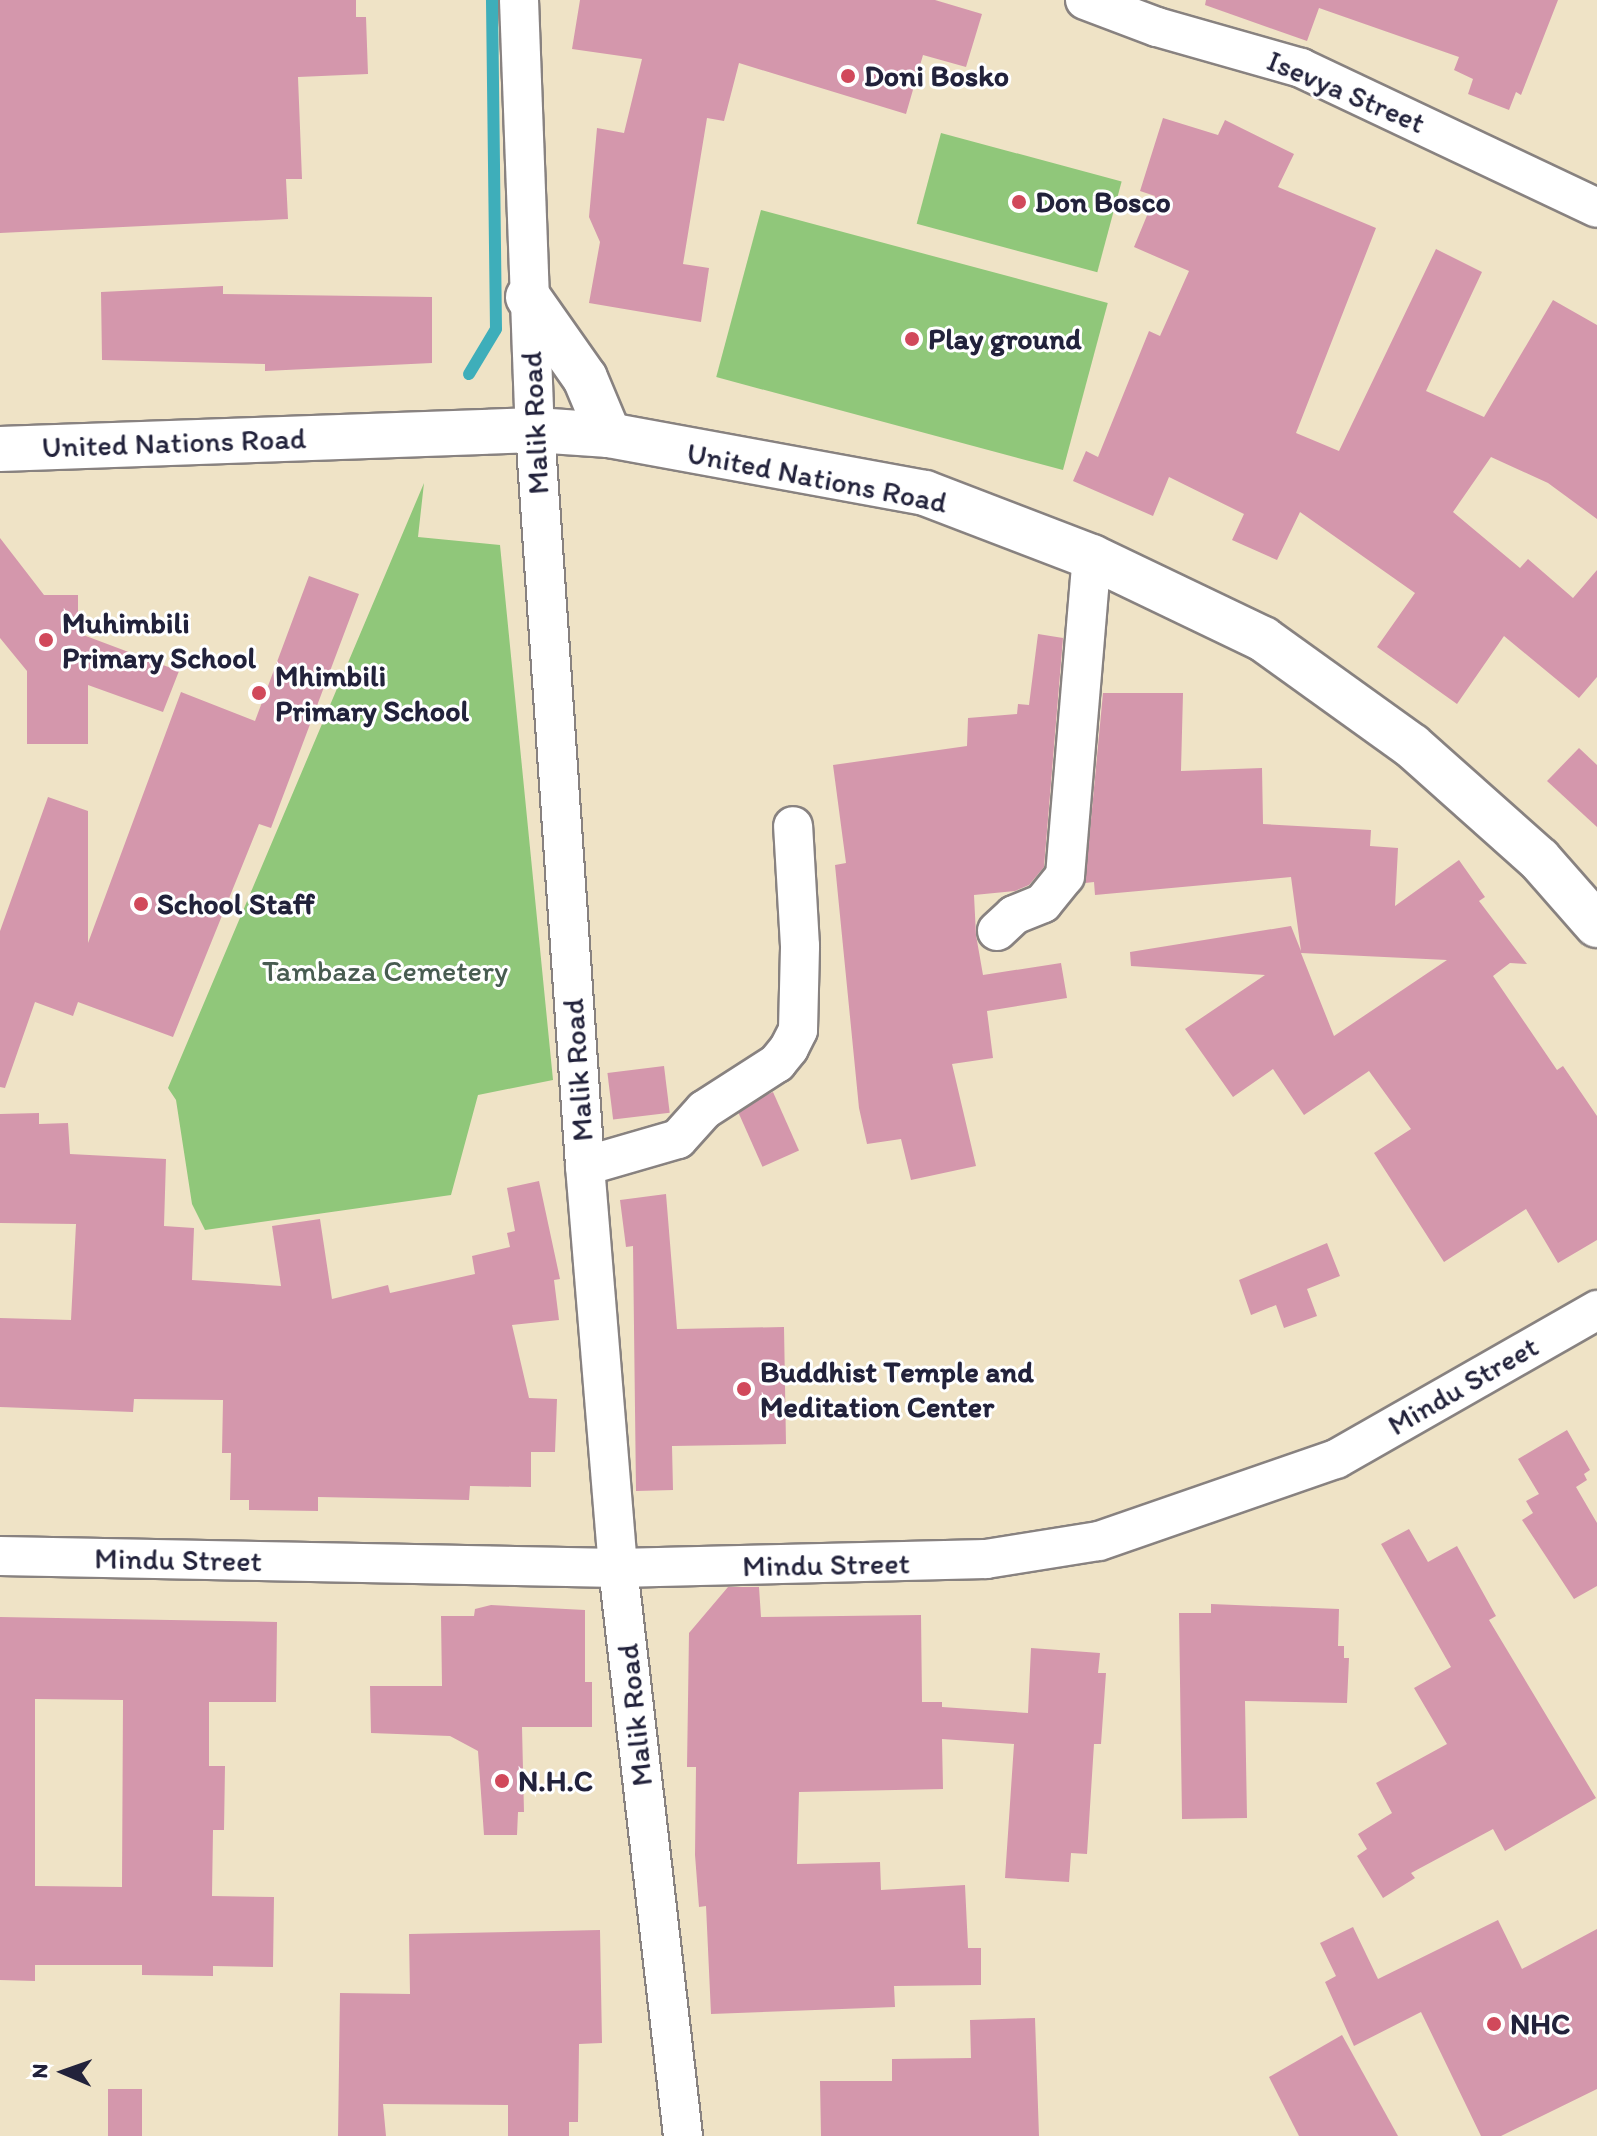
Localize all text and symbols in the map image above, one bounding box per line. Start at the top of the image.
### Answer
street label: Isevya Street [1262,43,1430,141]
place label: Doni Bosko [864,58,1009,94]
marker: Doni Bosko [839,67,857,85]
place label: Don Bosco [1035,184,1171,220]
marker: Don Bosco [1010,193,1028,211]
place label: Play ground [928,321,1082,357]
marker: Play ground [903,330,921,348]
street label: Malik Road [513,351,557,495]
street label: United Nations Road [42,420,306,466]
street label: United Nations Road [684,435,950,521]
place label: Muhimbili Primary School [62,605,256,676]
marker: Muhimbili Primary School [37,631,55,649]
place label: Mhimbili Primary School [275,658,469,728]
marker: Mhimbili Primary School [250,684,268,702]
place label: School Staff [157,886,315,922]
marker: School Staff [132,895,150,913]
park label: Tambaza Cemetery [262,953,508,989]
street label: Malik Road [555,998,601,1142]
street label: Mindu Street [1382,1329,1544,1443]
place label: Buddhist Temple and Meditation Center [760,1354,1030,1424]
marker: Buddhist Temple and Meditation Center [735,1380,753,1398]
street label: Mindu Street [94,1541,262,1579]
street label: Mindu Street [742,1546,910,1584]
street label: Malik Road [610,1642,660,1788]
place label: N.H.C [518,1763,593,1799]
marker: N.H.C [493,1772,511,1790]
place label: NHC [1510,2006,1570,2042]
marker: NHC [1485,2015,1503,2033]
north arrow [24,2032,104,2112]
text: N [26,2063,53,2079]

